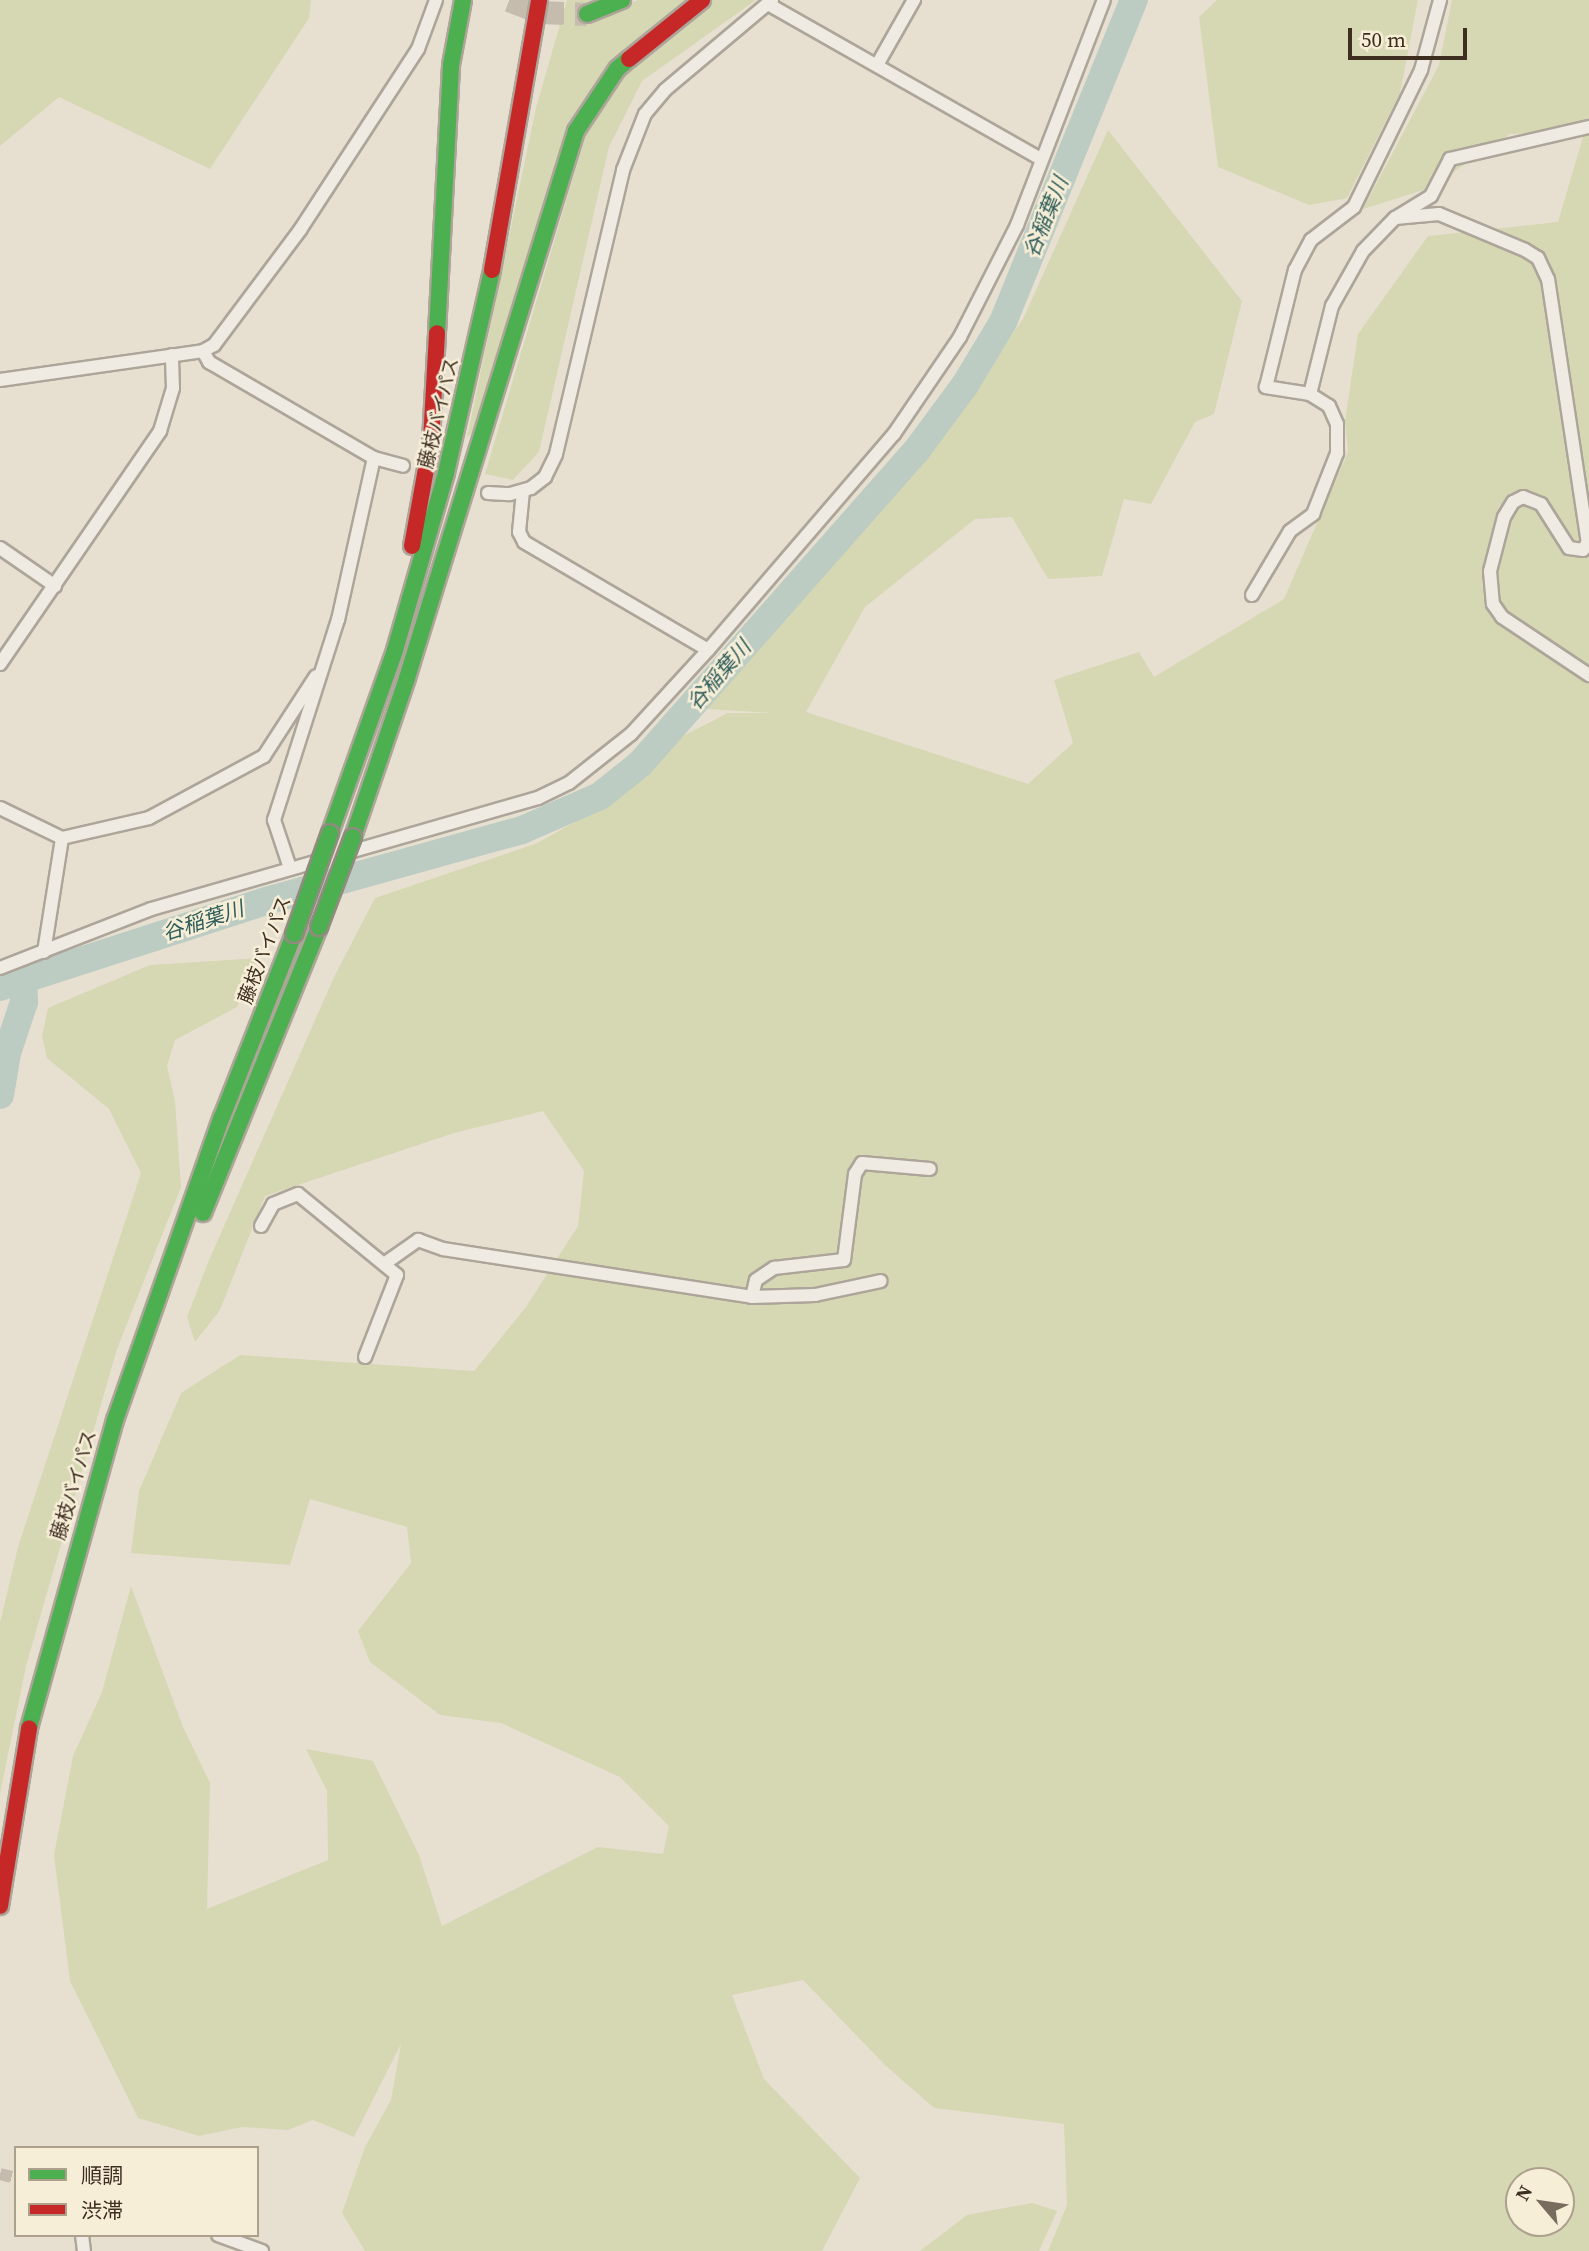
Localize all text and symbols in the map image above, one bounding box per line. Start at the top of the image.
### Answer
scale bar [1351,14,1470,58]
text: 50 m [1361,25,1406,54]
water label: 谷稲葉川 [1019,173,1073,261]
street label: 藤枝バイパス [414,355,464,471]
water label: 谷稲葉川 [682,635,756,715]
street label: 藤枝バイパス [234,893,296,1007]
water label: 谷稲葉川 [159,896,247,946]
street label: 藤枝バイパス [46,1427,102,1543]
legend [14,2146,259,2237]
text: 順調 [81,2161,123,2190]
north arrow [1505,2167,1575,2237]
text: N [1509,2180,1538,2205]
text: 渋滞 [81,2196,123,2225]

